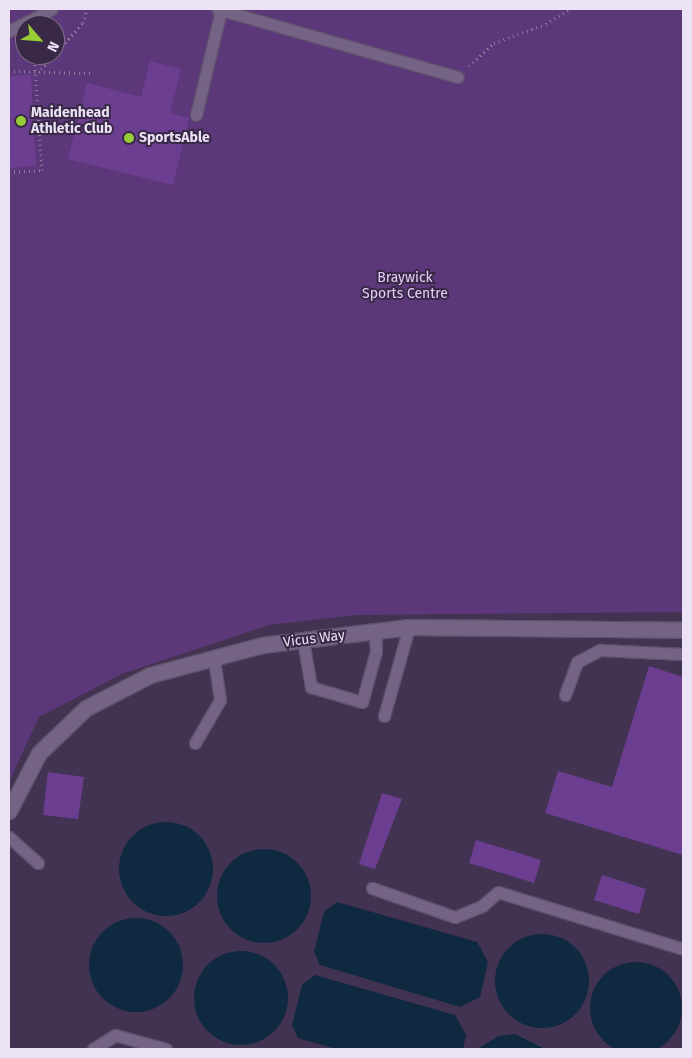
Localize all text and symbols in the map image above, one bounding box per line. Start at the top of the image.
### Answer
north arrow [15,15,65,65]
text: N [43,39,63,55]
place label: Maidenhead Athletic Club [31,105,112,138]
marker: Maidenhead Athletic Club [15,115,27,127]
place label: SportsAble [139,130,210,146]
marker: SportsAble [123,132,135,144]
park label: Braywick Sports Centre [362,270,448,302]
street label: Vicus Way [282,627,346,651]

